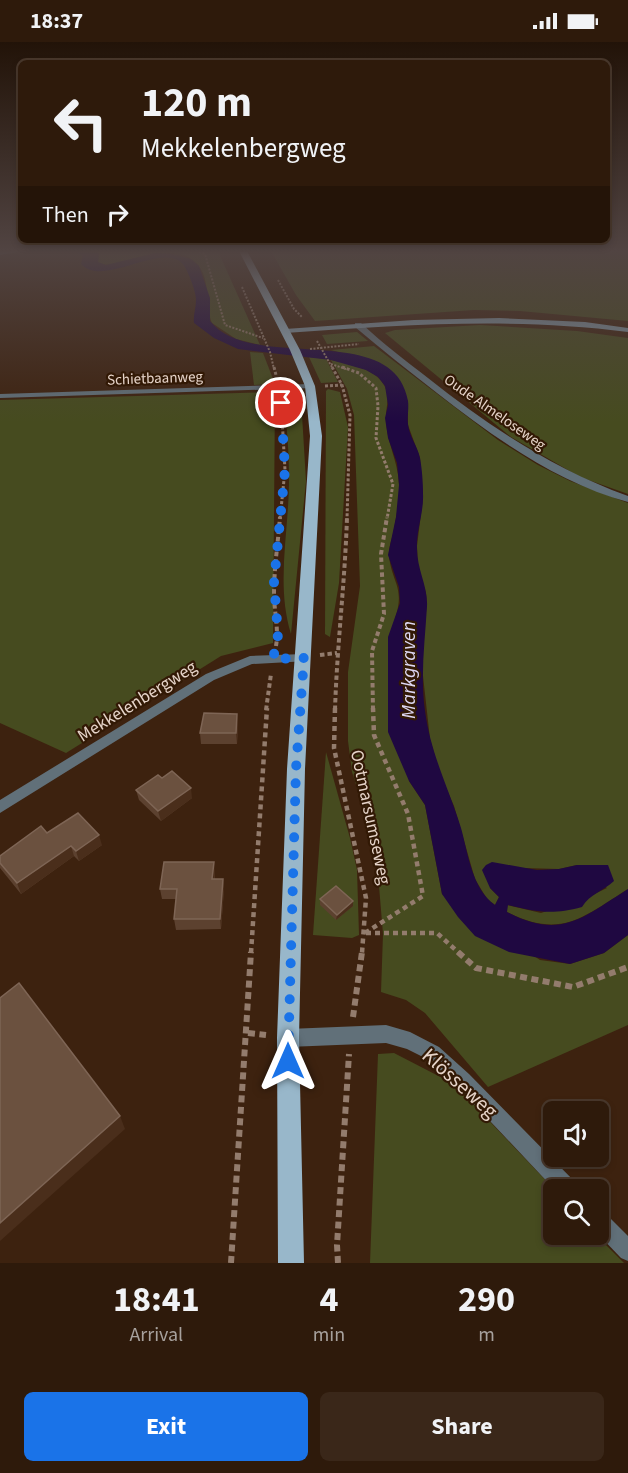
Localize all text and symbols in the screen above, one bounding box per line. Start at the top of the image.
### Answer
text: 18:37 [30,5,83,37]
text: 120 m [141,73,252,133]
icon: left [42,84,120,162]
text: Mekkelenbergweg [141,129,346,168]
icon: right [101,198,134,231]
text: Then [42,199,89,231]
street label: Schietbaanweg [107,366,204,391]
street label: Oude Almeloseweg [440,369,550,456]
pin [255,377,306,428]
icon: arrive [264,386,297,419]
water label: Markgraven [395,621,423,719]
street label: Mekkelenbergweg [73,655,202,748]
street label: Ootmarsumseweg [344,747,397,887]
position arrow [256,1029,320,1093]
street label: Klösseweg [415,1041,505,1125]
map controls [543,1101,609,1245]
button: sound [543,1101,609,1167]
button: search [543,1179,609,1245]
text: 18:41 [113,1274,200,1325]
text: 4 [319,1274,338,1325]
text: 290 [458,1274,515,1325]
text: Arrival [129,1321,183,1349]
text: min [313,1321,345,1349]
text: m [478,1321,495,1349]
button: Exit [24,1392,308,1461]
button: Share [320,1392,604,1461]

